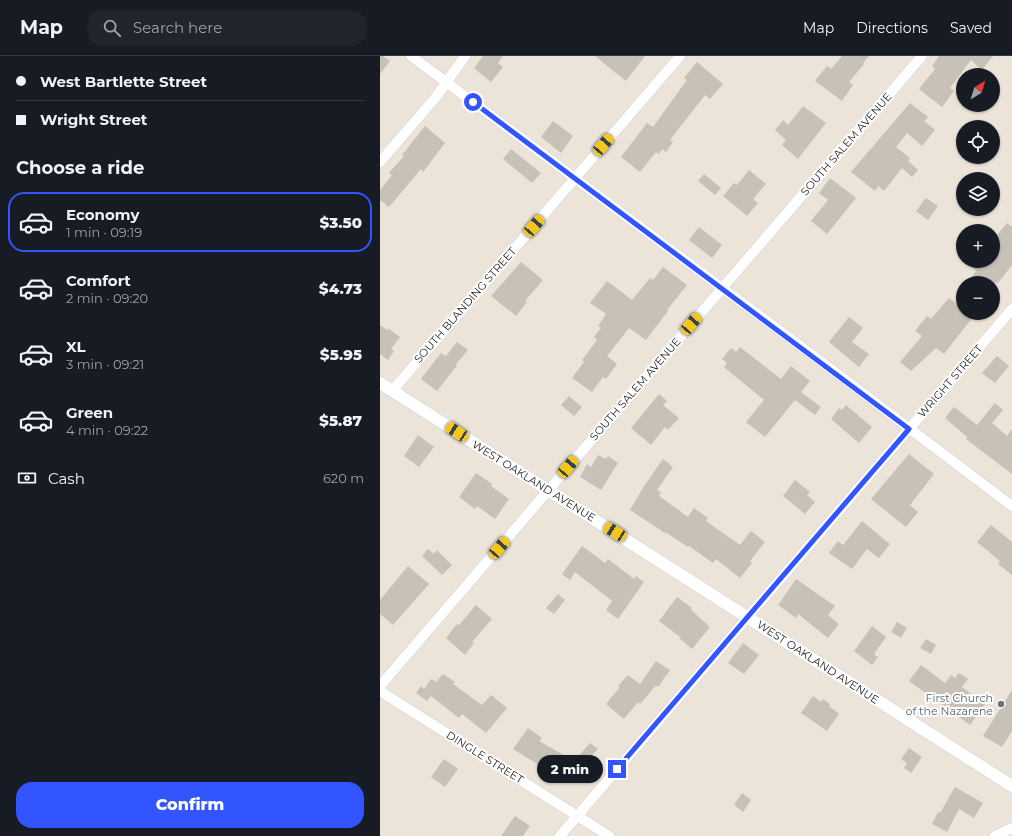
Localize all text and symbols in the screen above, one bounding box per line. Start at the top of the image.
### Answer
search box [87,10,367,46]
text: Map [20,16,63,39]
icon: search [101,17,123,39]
text: Search here [133,18,222,37]
text: Map [803,19,834,37]
text: Directions [856,19,928,37]
text: Saved [950,19,992,37]
north arrow [956,68,1000,112]
map controls [956,68,1000,320]
text: West Bartlette Street [40,72,207,91]
street label: SOUTH SALEM AVENUE [797,90,895,198]
route start [464,93,482,111]
text: Wright Street [40,110,147,129]
button: locate [956,120,1000,164]
car [591,132,615,158]
text: Choose a ride [16,157,144,179]
button: layers [956,172,1000,216]
icon: car [18,204,54,240]
text: Economy [66,205,139,224]
text: $3.50 [320,213,362,232]
car [522,213,546,239]
text: 1 min · 09:19 [66,224,142,240]
button: + [956,224,1000,268]
street label: SOUTH BLANDING STREET [411,244,520,366]
icon: car [18,270,54,306]
text: Comfort [66,271,131,290]
button: − [956,276,1000,320]
text: $4.73 [319,279,362,298]
text: 2 min · 09:20 [66,290,148,306]
car [679,311,703,337]
street label: SOUTH SALEM AVENUE [586,335,684,443]
icon: car [18,336,54,372]
text: XL [66,337,85,356]
street label: WRIGHT STREET [915,341,986,420]
text: $5.95 [320,345,362,364]
text: 3 min · 09:21 [66,356,144,372]
icon: car [18,402,54,438]
text: Green [66,403,113,422]
text: $5.87 [319,411,362,430]
car [444,420,470,444]
text: 4 min · 09:22 [66,422,148,438]
street label: WEST OAKLAND AVENUE [470,437,598,525]
car [556,454,580,480]
icon: cash [16,467,38,489]
text: Cash [48,469,85,488]
text: 620 m [323,470,364,486]
car [602,521,628,543]
car [487,535,511,561]
street label: WEST OAKLAND AVENUE [754,617,882,707]
place label: First Church of the Nazarene [906,691,993,718]
marker: First Church of the Nazarene [996,699,1006,709]
street label: DINGLE STREET [444,728,527,787]
callout: 2 min [537,755,603,783]
route end [608,760,626,778]
text: 2 min [551,761,589,777]
button: Confirm [16,782,364,828]

